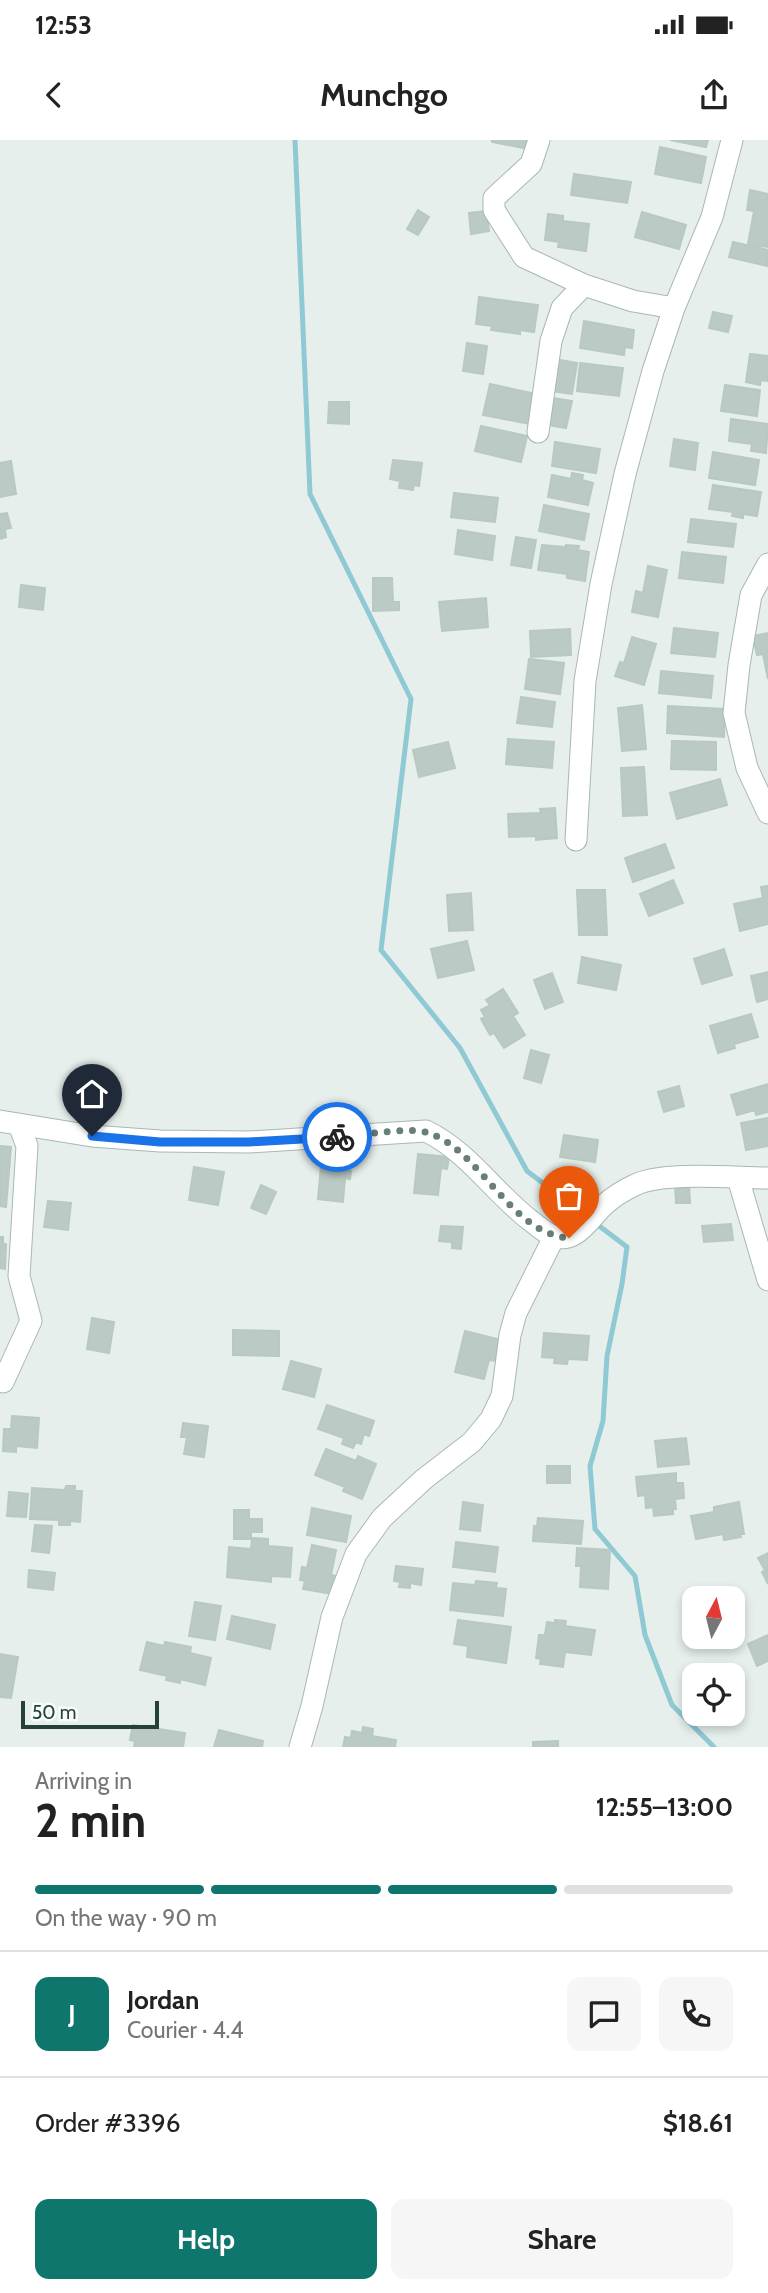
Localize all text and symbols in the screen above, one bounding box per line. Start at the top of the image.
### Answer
text: 12:53 [35,9,92,41]
text: Munchgo [320,75,448,114]
icon: back [35,76,73,114]
icon: share [695,76,733,114]
pin [62,1064,122,1136]
icon: home [73,1075,111,1113]
courier [302,1102,372,1172]
icon: bike [318,1118,356,1156]
pin [539,1166,599,1238]
icon: bag [550,1177,588,1215]
north arrow [682,1586,746,1648]
map controls [682,1586,745,1726]
button: locate [682,1663,745,1726]
scale bar [21,1698,159,1730]
text: 50 m [32,1701,76,1724]
text: Arriving in [35,1767,132,1795]
text: 12:55–13:00 [596,1791,733,1823]
text: 2 min [35,1793,146,1849]
text: On the way · 90 m [35,1904,217,1932]
button: chat [567,1977,641,2051]
button: phone [659,1977,733,2051]
text: Jordan [127,1984,199,2016]
text: J [68,1998,76,2030]
text: Courier · 4.4 [127,2016,244,2044]
text: Order #3396 [35,2107,181,2139]
text: $18.61 [663,2107,733,2139]
button: Help [35,2199,377,2279]
button: Share [391,2199,733,2279]

